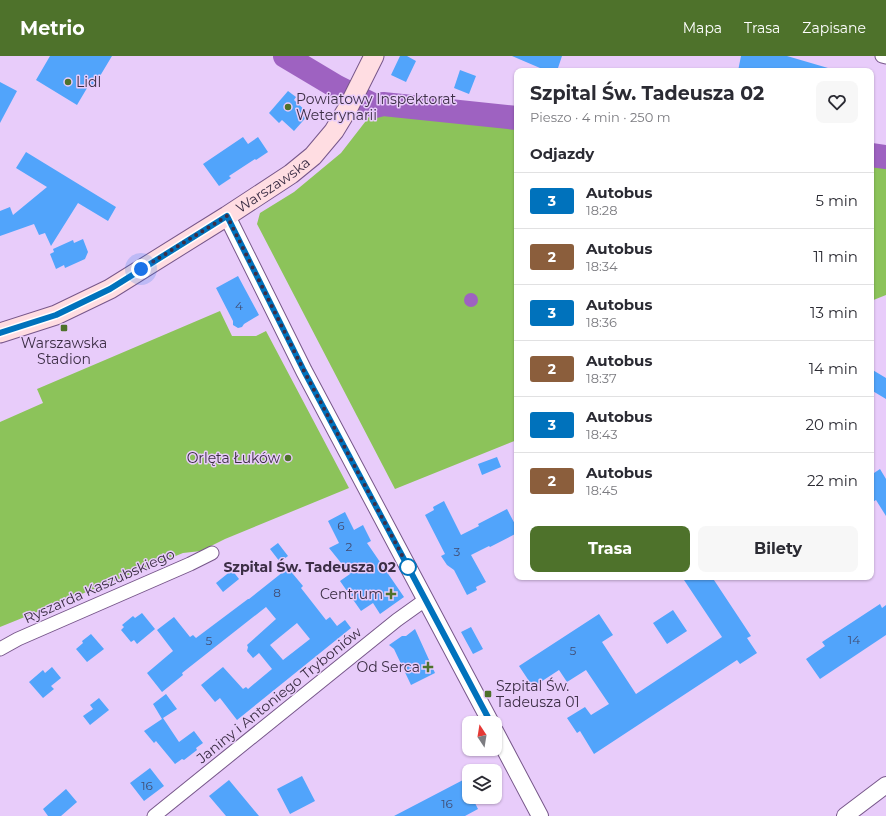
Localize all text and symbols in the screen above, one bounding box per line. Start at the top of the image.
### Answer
text: Metrio [20,17,85,40]
text: Mapa [683,19,722,37]
text: Trasa [744,19,780,37]
text: Zapisane [802,19,866,37]
place label: Lidl [76,73,101,91]
marker: Lidl [63,77,73,87]
button: heart [816,81,858,123]
text: Szpital Św. Tadeusza 02 [530,82,764,105]
place label: Powiatowy Inspektorat Weterynarii [296,90,457,124]
marker: Powiatowy Inspektorat Weterynarii [283,102,293,112]
text: Pieszo · 4 min · 250 m [530,109,671,125]
text: Odjazdy [530,144,594,163]
street label: Warszawska [232,153,314,217]
text: Autobus [586,183,652,202]
text: 5 min [815,191,858,210]
text: 3 [548,192,556,210]
text: 18:28 [586,202,617,218]
text: Autobus [586,239,652,258]
text: 11 min [813,247,858,266]
text: 2 [548,248,556,266]
text: 18:34 [586,258,618,274]
your location [131,259,151,279]
text: Autobus [586,295,652,314]
house number: 4 [235,298,243,313]
text: 13 min [810,303,858,322]
text: 3 [548,304,556,322]
text: 18:36 [586,314,617,330]
marker: Warszawska Stadion [59,323,69,333]
place label: Warszawska Stadion [21,334,107,368]
text: Autobus [586,351,652,370]
text: 14 min [809,359,858,378]
text: 2 [548,360,556,378]
text: 18:37 [586,370,617,386]
text: Autobus [586,407,652,426]
text: 20 min [806,415,858,434]
text: 3 [548,416,556,434]
text: 18:43 [586,426,617,442]
place label: Orlęta Łuków [187,449,281,467]
marker: Orlęta Łuków [283,453,293,463]
text: Autobus [586,463,652,482]
text: 22 min [807,471,858,490]
text: 2 [548,472,556,490]
text: 18:45 [586,482,618,498]
house number: 6 [337,518,345,533]
button: Trasa [530,526,690,572]
button: Bilety [698,526,858,572]
house number: 2 [346,539,353,554]
street label: Ryszarda Kaszubskiego [21,544,178,627]
house number: 3 [454,544,461,559]
place label: Szpital Św. Tadeusza 02 [223,558,396,576]
marker: Szpital Św. Tadeusza 02 [399,558,417,576]
house number: 8 [273,585,281,600]
place label: Centrum [320,585,383,603]
marker: Centrum [386,589,396,599]
street label: Janiny i Antoniego Tryboniów [192,622,366,768]
house number: 14 [848,632,860,647]
house number: 5 [206,633,213,648]
house number: 5 [570,643,577,658]
place label: Od Serca [356,658,420,676]
marker: Od Serca [423,662,433,672]
place label: Szpital Św. Tadeusza 01 [496,677,579,711]
marker: Szpital Św. Tadeusza 01 [483,689,493,699]
north arrow [462,716,502,756]
map controls [462,716,502,804]
button: layers [462,764,502,804]
house number: 16 [141,778,153,793]
house number: 16 [441,796,453,811]

